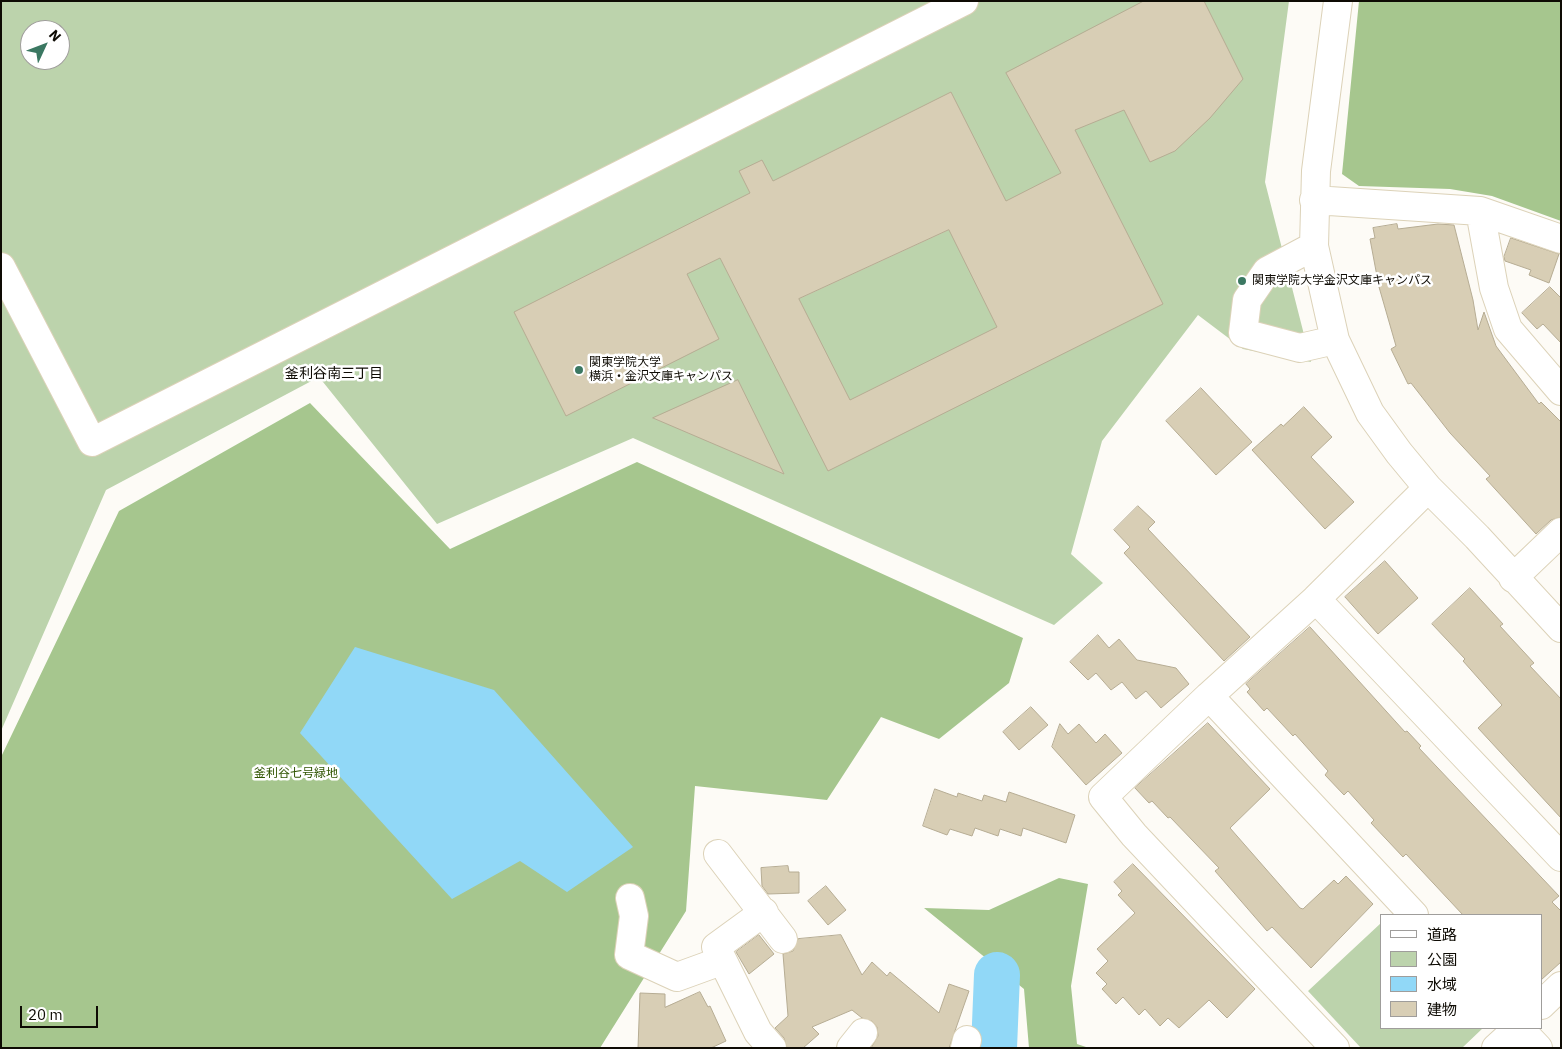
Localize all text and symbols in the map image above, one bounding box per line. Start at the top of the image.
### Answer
north arrow [20,20,70,70]
text: N [45,26,65,45]
place label: 関東学院大学金沢文庫キャンパス [1252,274,1432,288]
marker: 関東学院大学金沢文庫キャンパス [1236,275,1248,287]
place label: 関東学院大学 横浜・金沢文庫キャンパス [589,356,733,384]
marker: 関東学院大学 横浜・金沢文庫キャンパス [573,364,585,376]
district label: 釜利谷南三丁目 [285,366,383,382]
park label: 釜利谷七号緑地 [254,767,338,781]
legend [1380,914,1542,1029]
text: 道路 [1427,925,1457,944]
text: 公園 [1427,950,1457,969]
text: 水域 [1427,975,1457,994]
scale bar [22,996,100,1028]
text: 建物 [1427,1000,1457,1019]
text: 20 m [28,1005,63,1024]

